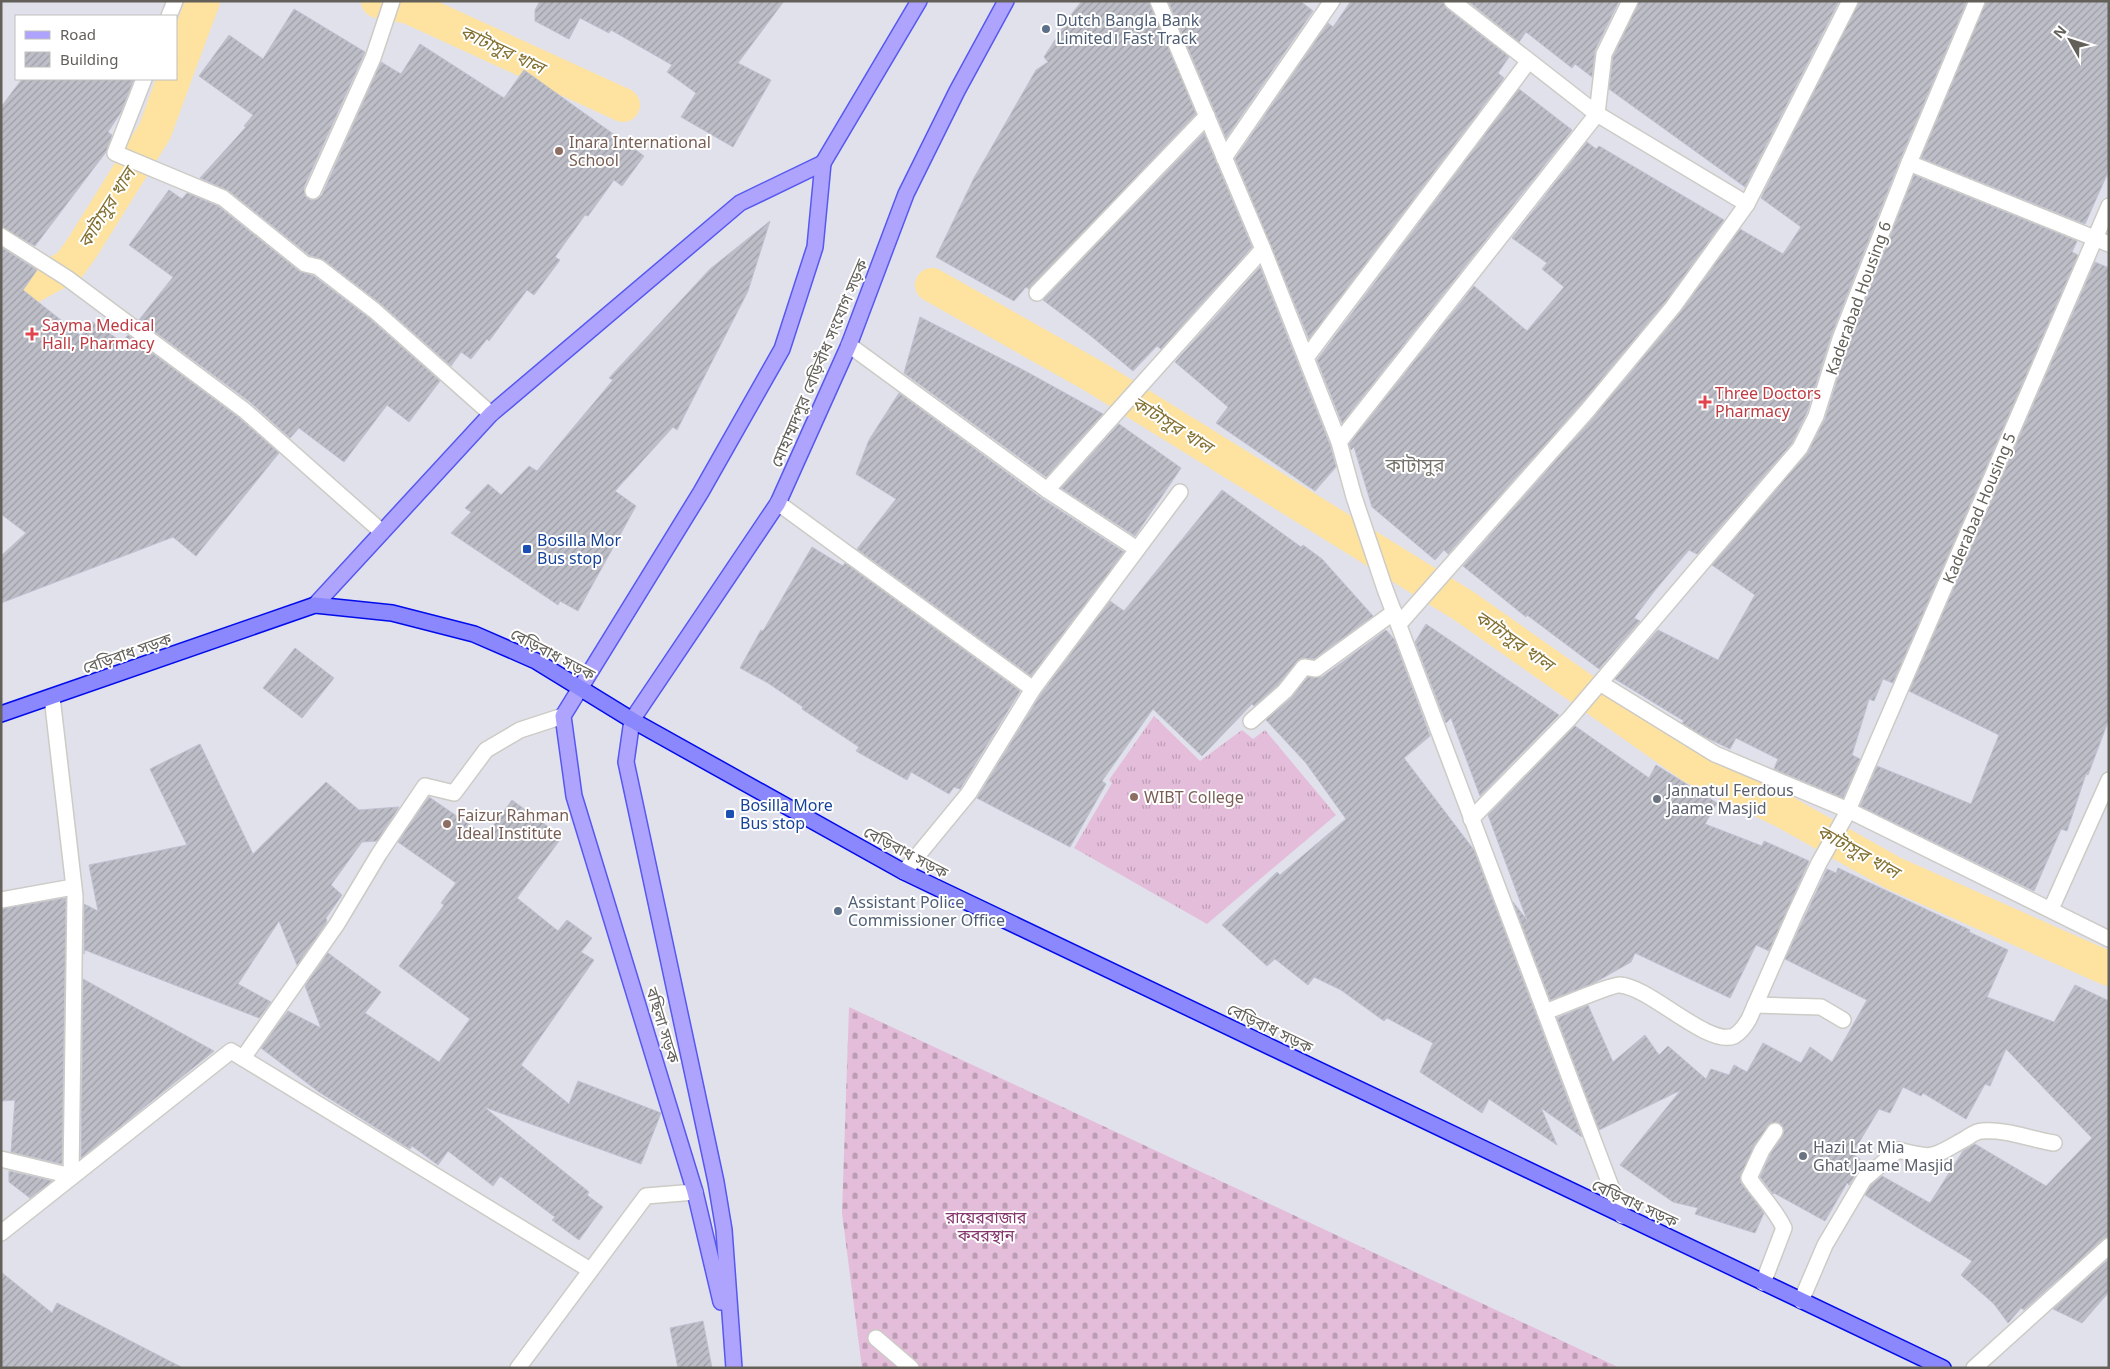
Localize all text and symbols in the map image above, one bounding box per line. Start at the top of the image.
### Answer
place label: Dutch Bangla Bank Limited। Fast Track [1056,9,1200,49]
legend [15,15,178,80]
north arrow [2045,15,2095,65]
water label: কাটাসুর খাল [456,19,552,81]
text: N [2049,21,2070,42]
marker: Dutch Bangla Bank Limited। Fast Track [1040,23,1052,35]
text: Road [60,24,96,44]
text: Building [60,49,118,69]
place label: Inara International School [569,131,711,171]
marker: Inara International School [553,145,565,157]
water label: কাটাসুর খাল [72,160,142,252]
street label: Kaderabad Housing 6 [1820,218,1896,378]
street label: মোহাম্মদপুর বেড়িবাঁধ সংযোগ সড়ক [765,255,873,470]
place label: Sayma Medical Hall, Pharmacy [42,314,155,354]
marker: Sayma Medical Hall, Pharmacy [26,328,38,340]
place label: Three Doctors Pharmacy [1715,382,1821,422]
water label: কাটাসুর খাল [1128,390,1220,460]
marker: Three Doctors Pharmacy [1699,396,1711,408]
street label: Kaderabad Housing 5 [1937,429,2021,587]
district label: কাটাসুর [1385,452,1445,478]
place label: Bosilla Mor Bus stop [537,529,621,569]
marker: Bosilla Mor Bus stop [521,543,533,555]
water label: কাটাসুর খাল [1471,604,1562,678]
street label: বেড়িবাধ সড়ক [507,623,600,686]
street label: বেড়িবাধ সড়ক [80,627,175,678]
place label: Jannatul Ferdous Jaame Masjid [1665,779,1794,819]
place label: WIBT College [1144,786,1244,808]
marker: WIBT College [1128,791,1140,803]
marker: Jannatul Ferdous Jaame Masjid [1651,793,1663,805]
place label: Bosilla More Bus stop [740,794,833,834]
place label: Faizur Rahman Ideal Institute [457,804,569,844]
marker: Bosilla More Bus stop [724,808,736,820]
marker: Faizur Rahman Ideal Institute [441,818,453,830]
water label: কাটাসুর খাল [1813,819,1907,885]
street label: বেড়িবাধ সড়ক [860,821,953,884]
place label: Assistant Police Commissioner Office [848,891,1005,931]
marker: Assistant Police Commissioner Office [832,905,844,917]
street label: বছিলা সড়ক [641,984,685,1067]
street label: বেড়িবাধ সড়ক [1224,998,1317,1059]
place label: Hazi Lat Mia Ghat Jaame Masjid [1813,1136,1953,1176]
marker: Hazi Lat Mia Ghat Jaame Masjid [1797,1150,1809,1162]
street label: বেড়িবাধ সড়ক [1588,1173,1683,1233]
park label: রায়েরবাজার কবরস্থান [945,1206,1027,1246]

